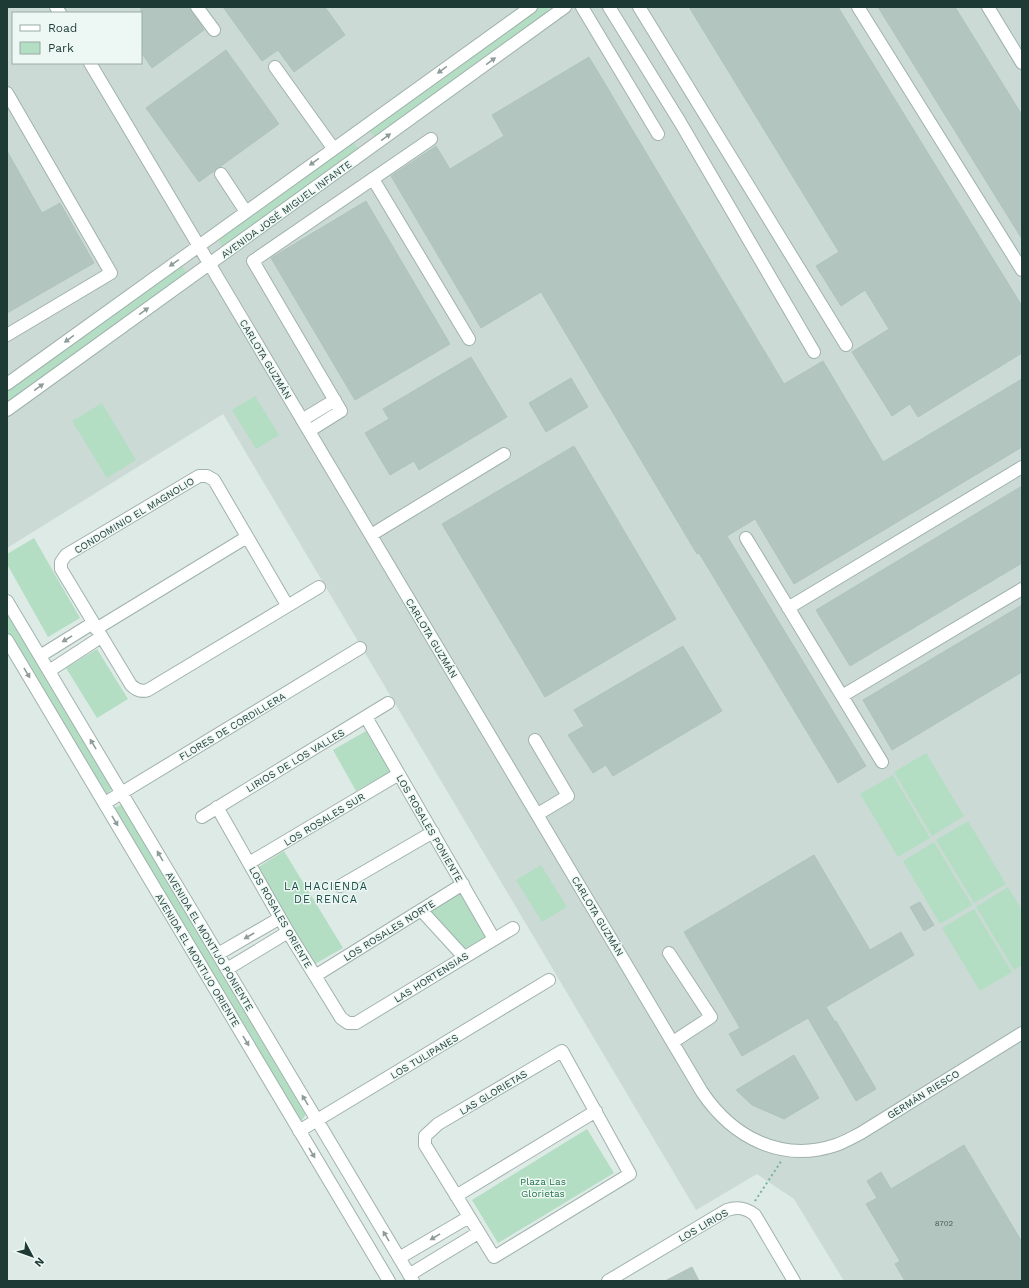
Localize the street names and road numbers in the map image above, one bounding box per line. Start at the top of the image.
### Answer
street label: AVENIDA JOSÉ MIGUEL INFANTE [219,158,354,260]
street label: CARLOTA GUZMÁN [237,317,294,401]
street label: CONDOMINIO EL MAGNOLIO [72,475,196,556]
street label: CARLOTA GUZMÁN [403,596,460,680]
street label: FLORES DE CORDILLERA [177,690,288,763]
street label: LIRIOS DE LOS VALLES [244,727,346,794]
street label: LOS ROSALES PONIENTE [394,773,465,884]
street label: LOS ROSALES SUR [282,791,367,848]
street label: LOS ROSALES ORIENTE [247,865,314,970]
street label: AVENIDA EL MONTIJO PONIENTE [164,870,256,1013]
street label: CARLOTA GUZMÁN [569,874,626,958]
street label: AVENIDA EL MONTIJO ORIENTE [153,892,242,1029]
street label: LOS ROSALES NORTE [341,898,437,963]
street label: LAS HORTENSIAS [392,950,470,1005]
street label: LOS TULIPANES [388,1032,460,1081]
street label: LAS GLORIETAS [457,1068,529,1117]
street label: GERMÁN RIESCO [885,1068,961,1121]
street label: LOS LIRIOS [676,1207,730,1244]

